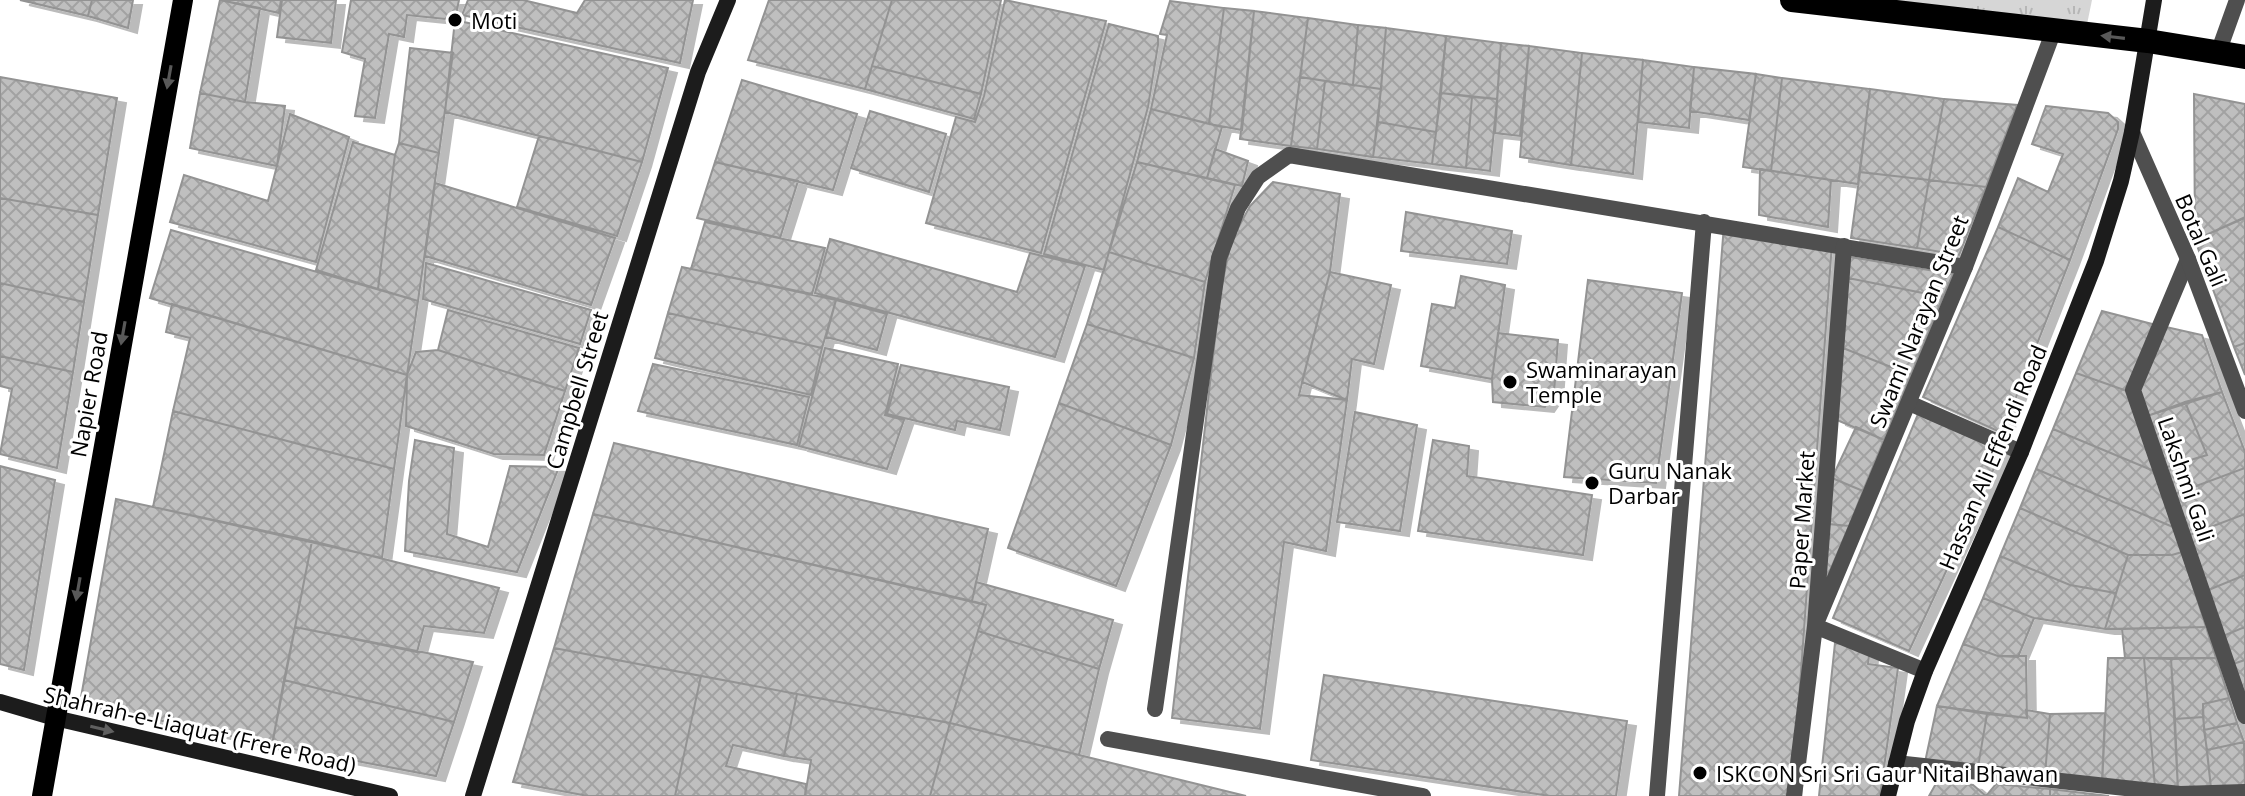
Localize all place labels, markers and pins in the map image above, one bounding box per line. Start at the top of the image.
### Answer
place label: Moti [471,5,517,35]
marker: Moti [446,11,464,29]
place label: Swaminarayan Temple [1526,354,1677,409]
marker: Swaminarayan Temple [1501,373,1519,391]
place label: Guru Nanak Darbar [1608,455,1732,510]
marker: Guru Nanak Darbar [1583,474,1601,492]
place label: ISKCON Sri Sri Gaur Nitai Bhawan [1716,758,2058,788]
marker: ISKCON Sri Sri Gaur Nitai Bhawan [1691,764,1709,782]

